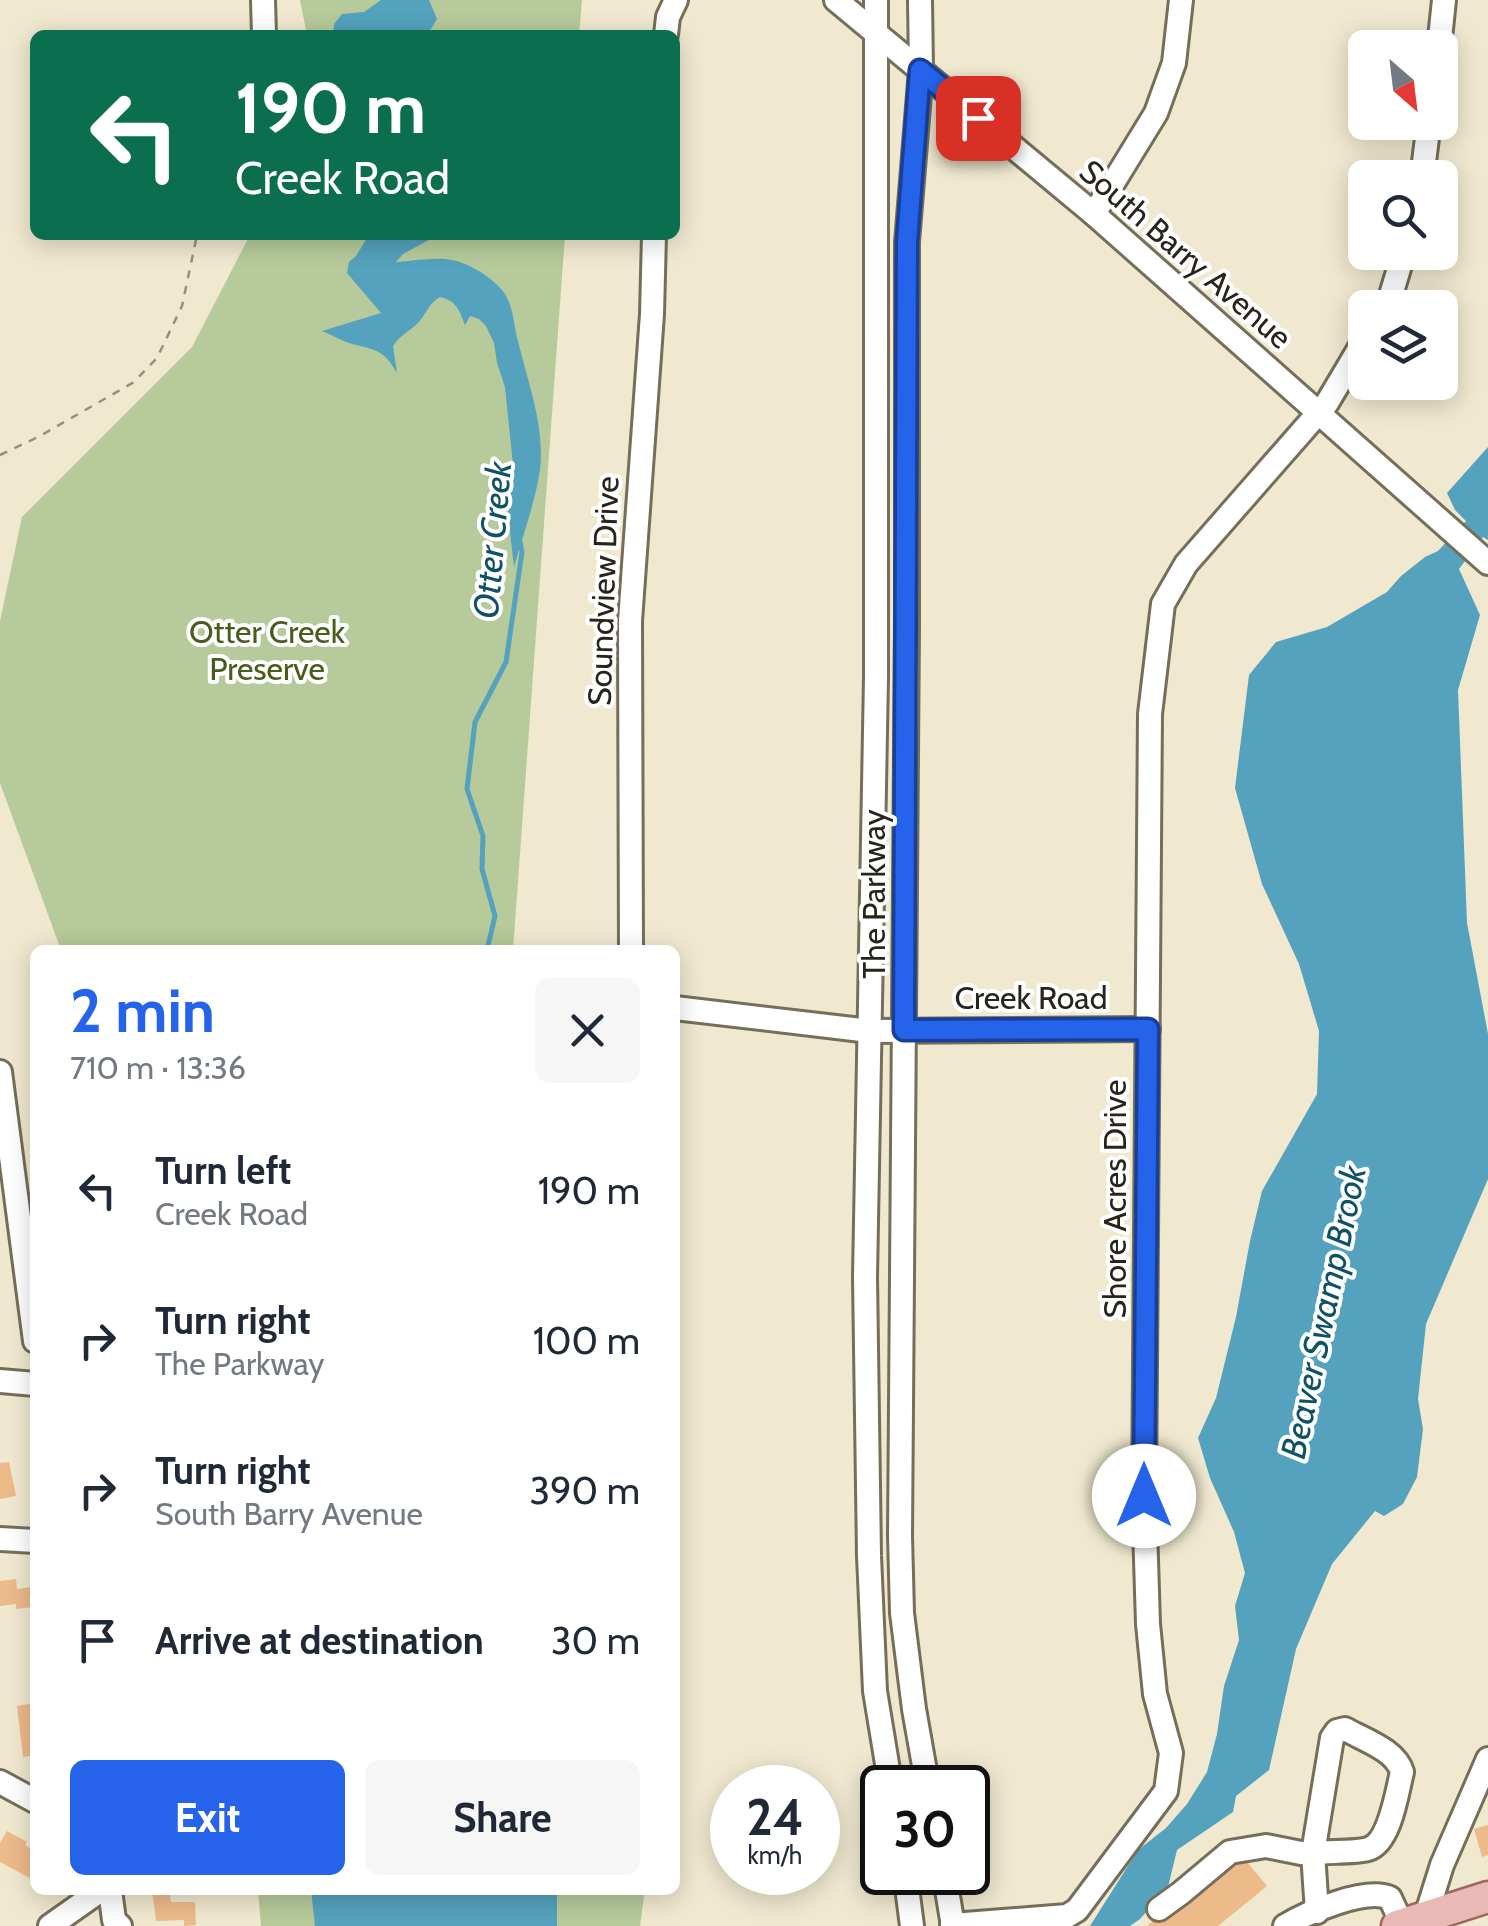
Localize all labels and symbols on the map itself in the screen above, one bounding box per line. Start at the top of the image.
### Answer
north arrow [1348,30,1458,140]
pin [936,76,1021,161]
street label: South Barry Avenue [1072,151,1300,357]
water label: Otter Creek [464,459,520,620]
street label: Soundview Drive [580,475,626,707]
park label: Otter Creek Preserve [189,612,346,688]
street label: The Parkway [854,809,893,979]
street label: Creek Road [955,978,1107,1017]
street label: Shore Acres Drive [1095,1080,1134,1318]
water label: Beaver Swamp Brook [1271,1161,1375,1462]
position arrow [1092,1444,1196,1548]
speed limit sign: 30 [860,1765,990,1895]

